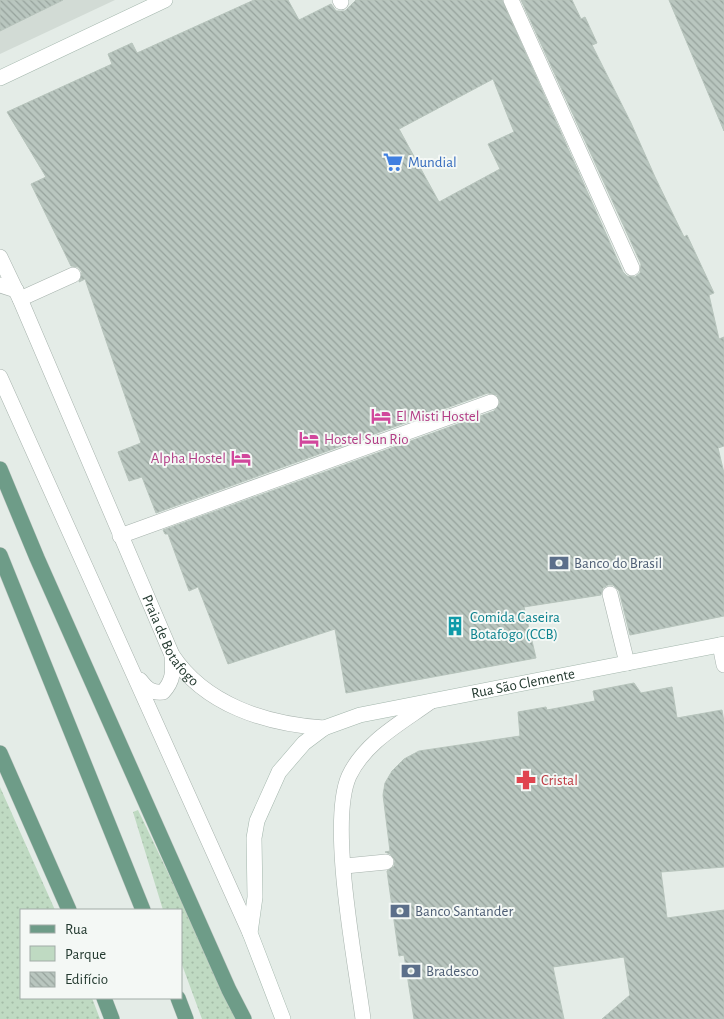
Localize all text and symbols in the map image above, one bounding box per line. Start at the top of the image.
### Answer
supermarket icon: Mundial [382,151,404,173]
place label: Mundial [408,155,457,170]
hotel icon: El Misti Hostel [370,405,392,427]
place label: El Misti Hostel [396,409,479,424]
hotel icon: Hostel Sun Rio [298,428,320,450]
place label: Hostel Sun Rio [324,432,409,447]
hotel icon: Alpha Hostel [230,447,252,469]
place label: Alpha Hostel [151,451,226,466]
bank icon: Banco do Brasil [548,552,570,574]
place label: Banco do Brasil [574,556,662,571]
street label: Praia de Botafogo [140,592,202,689]
place label: Comida Caseira Botafogo (CCB) [470,610,560,642]
building icon: Comida Caseira Botafogo (CCB) [444,615,466,637]
street label: Rua São Clemente [470,666,576,701]
pharmacy icon: Cristal [515,769,537,791]
place label: Cristal [541,773,578,788]
bank icon: Banco Santander [389,900,411,922]
place label: Banco Santander [415,904,513,919]
legend [20,909,182,999]
text: Rua [65,922,88,937]
text: Parque [65,947,106,962]
bank icon: Bradesco [400,960,422,982]
place label: Bradesco [426,964,479,979]
text: Edifício [65,972,108,987]

